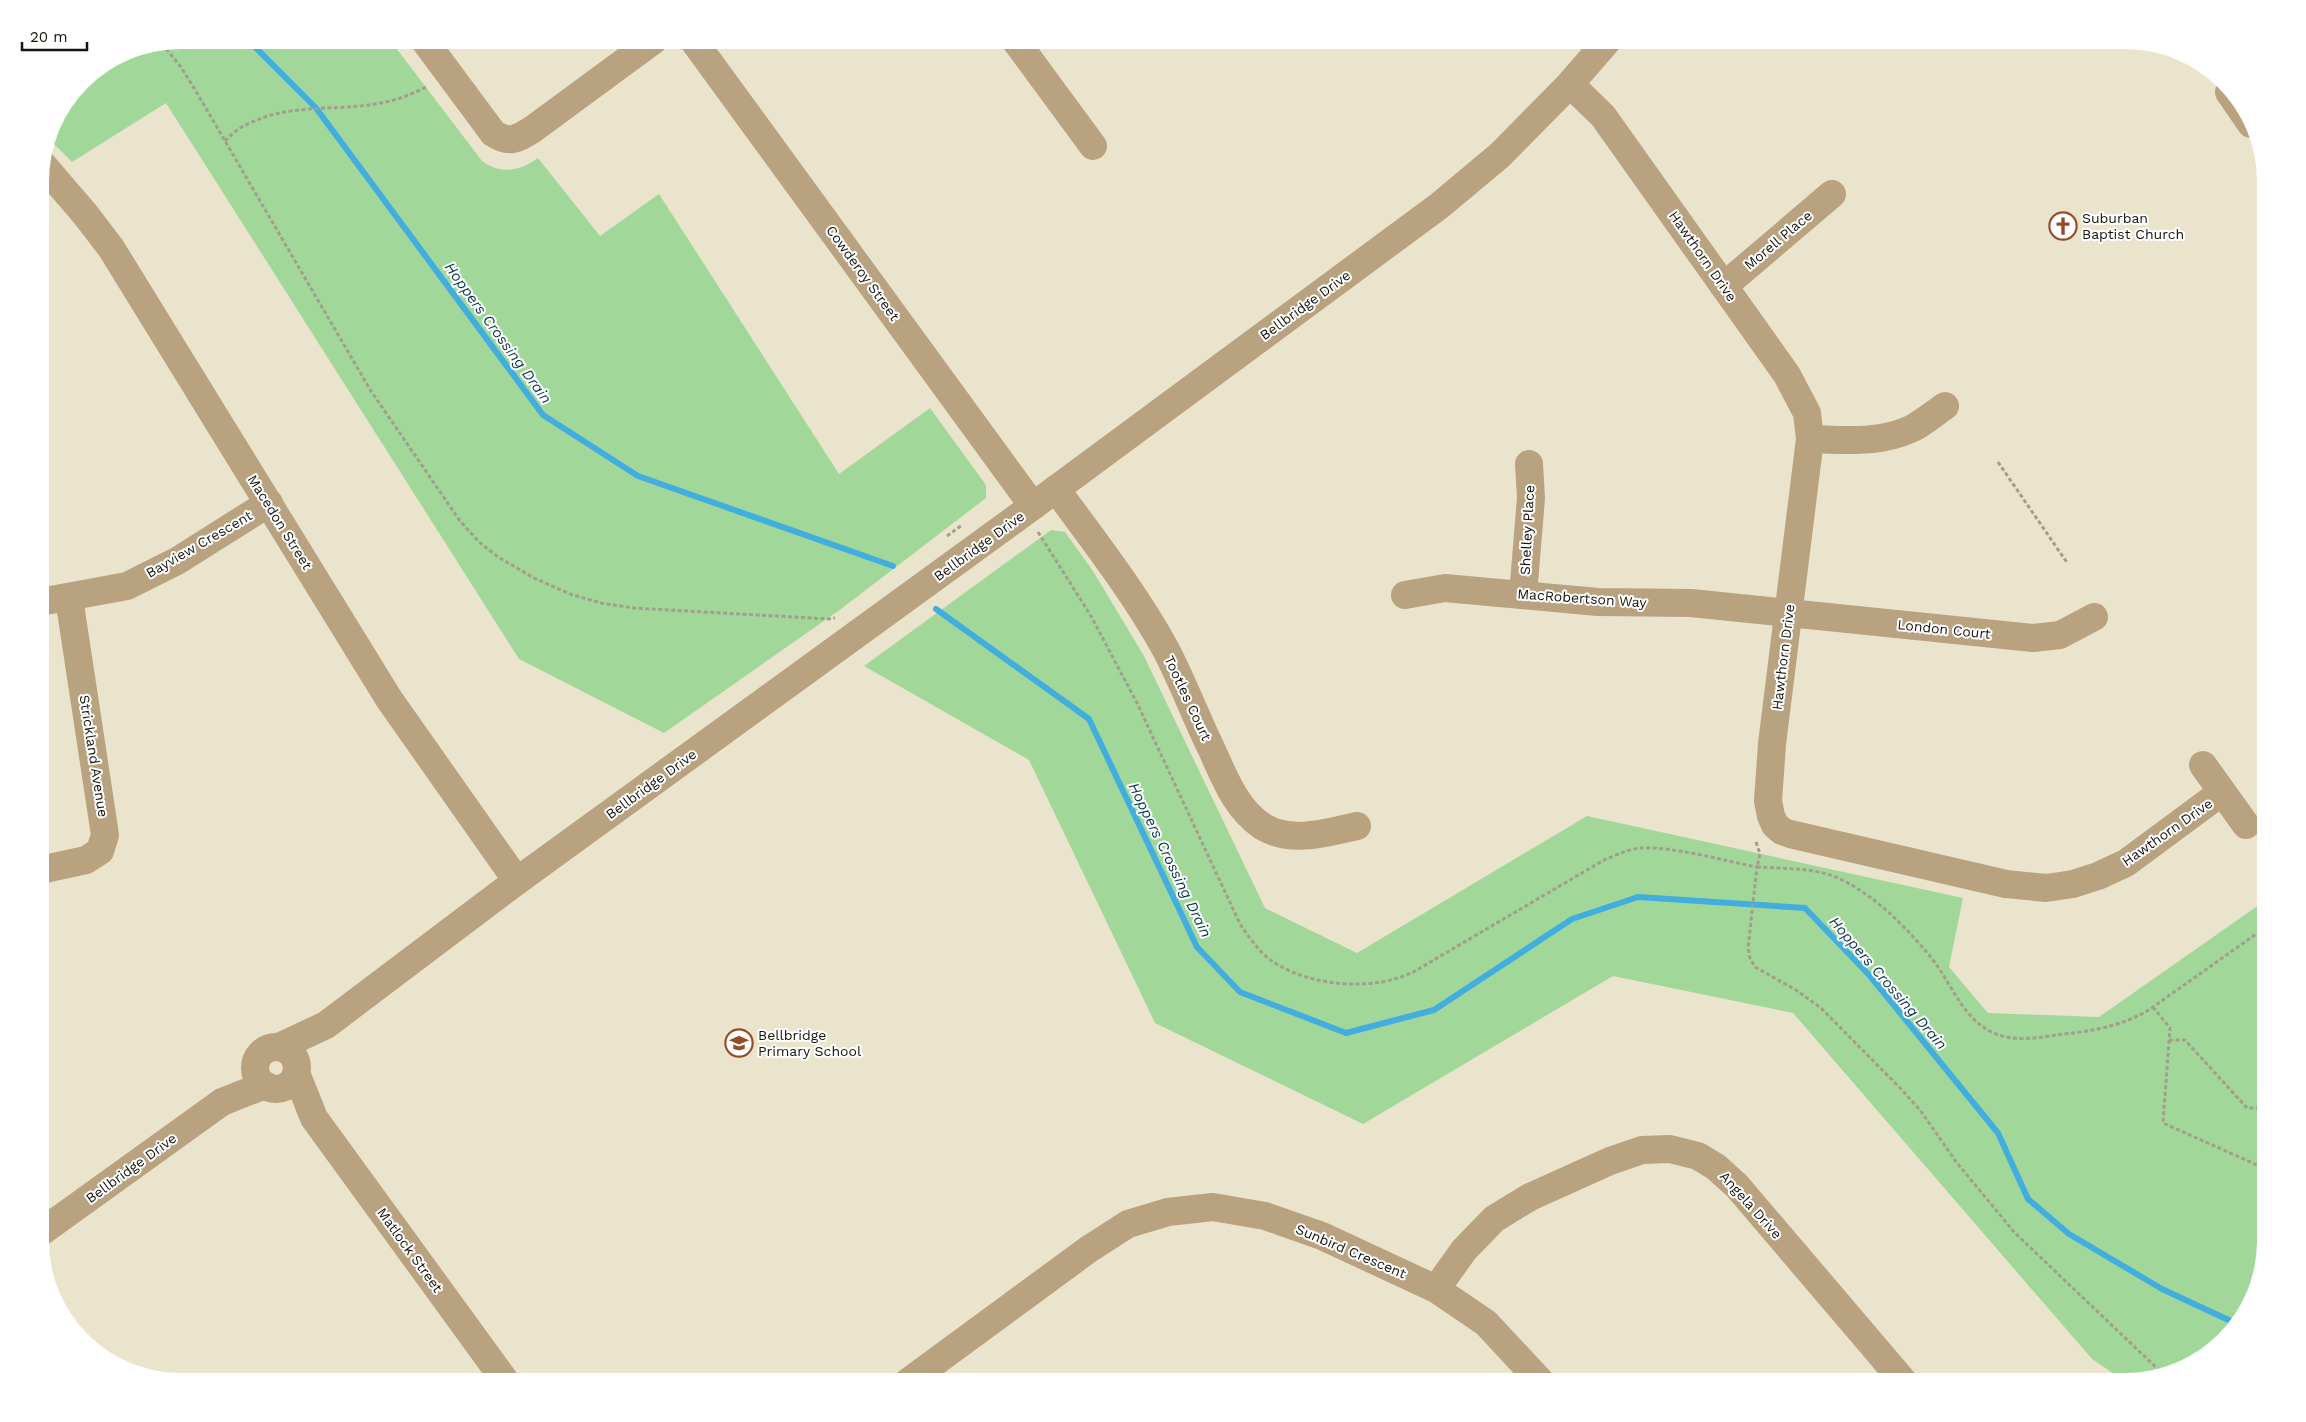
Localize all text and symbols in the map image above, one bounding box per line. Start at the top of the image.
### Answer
scale bar [22,20,88,52]
text: 20 m [30,28,68,46]
street label: Morell Place [1741,207,1815,273]
street label: Hawthorn Drive [1666,208,1740,304]
place label: Suburban Baptist Church [2082,210,2184,242]
church icon: Suburban Baptist Church [2048,211,2078,241]
street label: Cowderoy Street [823,222,903,324]
water label: Hoppers Crossing Drain [441,259,555,407]
street label: Bellbridge Drive [1257,267,1353,343]
street label: Macedon Street [244,472,316,572]
street label: Shelley Place [1517,484,1537,576]
street label: Bayview Crescent [143,507,255,581]
street label: Bellbridge Drive [931,508,1027,584]
street label: MacRobertson Way [1517,585,1648,611]
street label: Hawthorn Drive [1769,603,1797,711]
street label: London Court [1897,616,1992,642]
street label: Tootles Court [1161,653,1215,743]
street label: Strickland Avenue [76,694,112,818]
street label: Bellbridge Drive [603,746,699,822]
water label: Hoppers Crossing Drain [1125,780,1215,940]
street label: Hawthorn Drive [2119,795,2215,869]
water label: Hoppers Crossing Drain [1825,913,1951,1053]
place label: Bellbridge Primary School [758,1027,862,1059]
school or university icon: Bellbridge Primary School [724,1028,754,1058]
street label: Bellbridge Drive [83,1130,179,1206]
street label: Angela Drive [1717,1168,1785,1242]
street label: Matlock Street [374,1205,446,1295]
street label: Sunbird Crescent [1293,1220,1409,1282]

